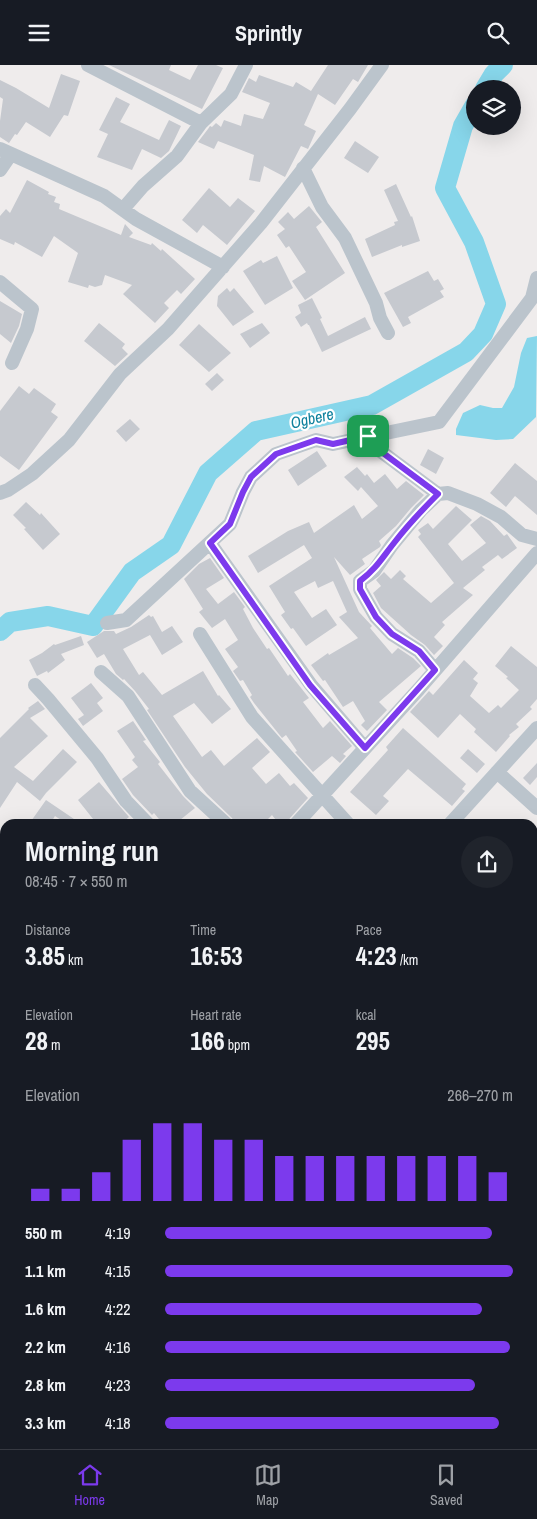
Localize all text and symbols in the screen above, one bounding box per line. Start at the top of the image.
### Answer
text: Sprintly [235,18,302,48]
icon: menu [25,19,53,47]
icon: search [484,19,512,47]
map controls [466,80,521,135]
button: layers [466,80,521,135]
water label: Ogbere [288,402,336,434]
pin [347,415,389,457]
icon: arrive [354,422,382,450]
text: Morning run [25,832,159,870]
button: share [461,836,513,888]
text: 08:45 · 7 × 550 m [25,870,128,892]
text: Distance [25,921,70,939]
text: Time [190,921,216,939]
text: Pace [356,921,382,939]
text: 3.85 [25,939,65,973]
text: 16:53 [190,939,243,973]
text: 4:23 [356,939,397,973]
text: km [65,951,83,969]
text: /km [397,951,418,969]
text: Elevation [25,1006,73,1024]
text: Heart rate [190,1006,241,1024]
text: kcal [356,1006,376,1024]
text: 28 [25,1024,48,1058]
text: 166 [190,1024,225,1058]
text: 295 [356,1024,390,1058]
text: m [48,1036,61,1054]
text: bpm [225,1036,250,1054]
text: Elevation [25,1084,80,1106]
text: 266–270 m [447,1084,513,1106]
text: 550 m [25,1222,62,1244]
text: 4:19 [105,1222,131,1244]
text: 1.1 km [25,1260,66,1282]
text: 4:15 [105,1260,131,1282]
text: 1.6 km [25,1298,66,1320]
text: 4:22 [105,1298,131,1320]
text: 2.2 km [25,1336,66,1358]
text: 4:16 [105,1336,131,1358]
text: 2.8 km [25,1374,66,1396]
text: 4:23 [105,1374,131,1396]
text: 3.3 km [25,1412,66,1434]
text: 4:18 [105,1412,131,1434]
tab: Home [74,1461,105,1509]
tab: Map [254,1461,282,1509]
tab: Saved [430,1461,463,1509]

